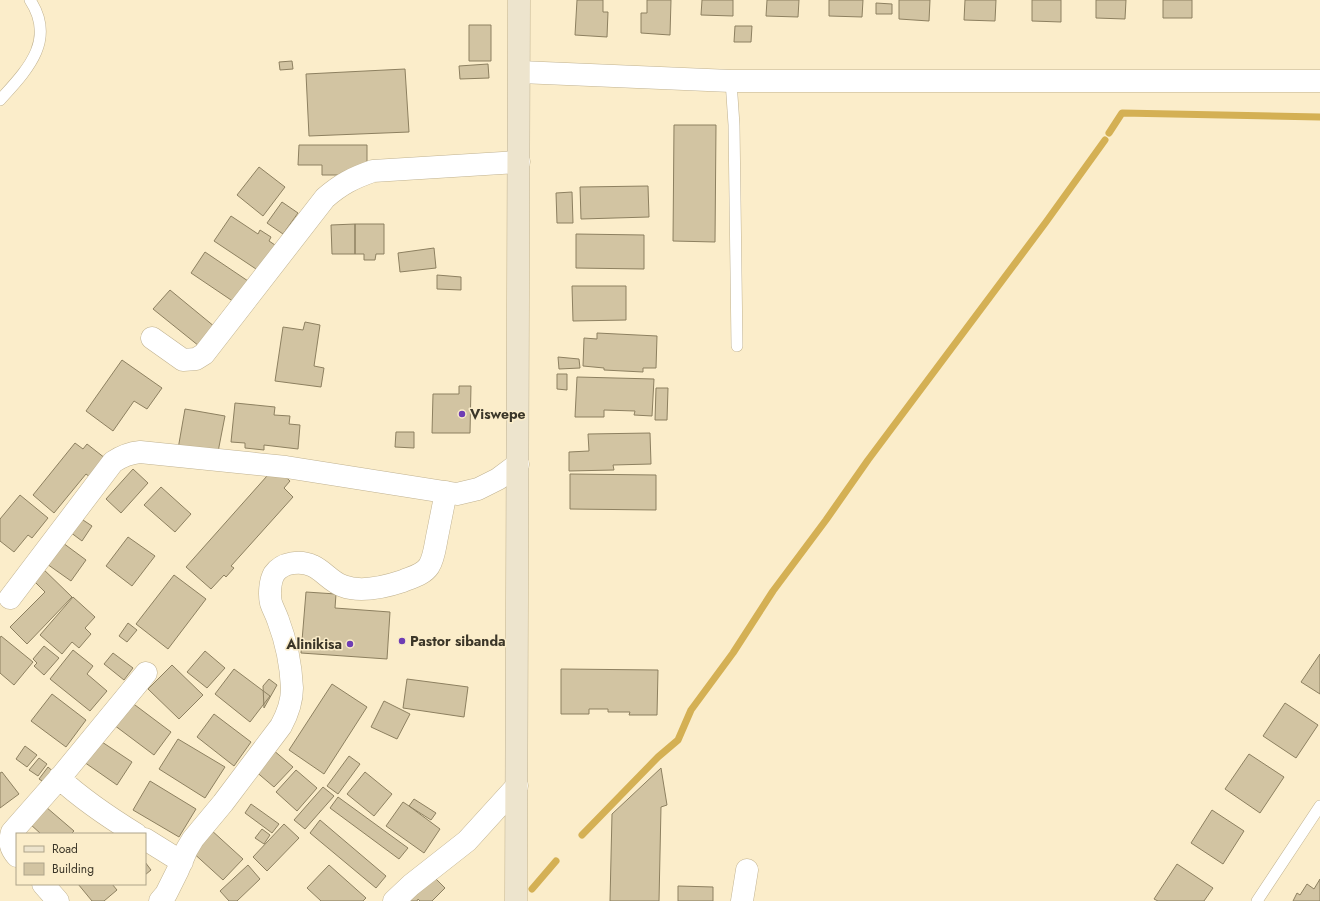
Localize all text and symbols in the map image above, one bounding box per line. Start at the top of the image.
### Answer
place label: Viswepe [469,404,526,424]
marker: Viswepe [457,409,467,419]
place label: Pastor sibanda [410,631,506,651]
place label: Alinikisa [285,634,342,654]
marker: Pastor sibanda [397,636,407,646]
marker: Alinikisa [345,639,355,649]
legend [16,833,146,885]
text: Road [52,840,78,858]
text: Building [52,860,94,878]

